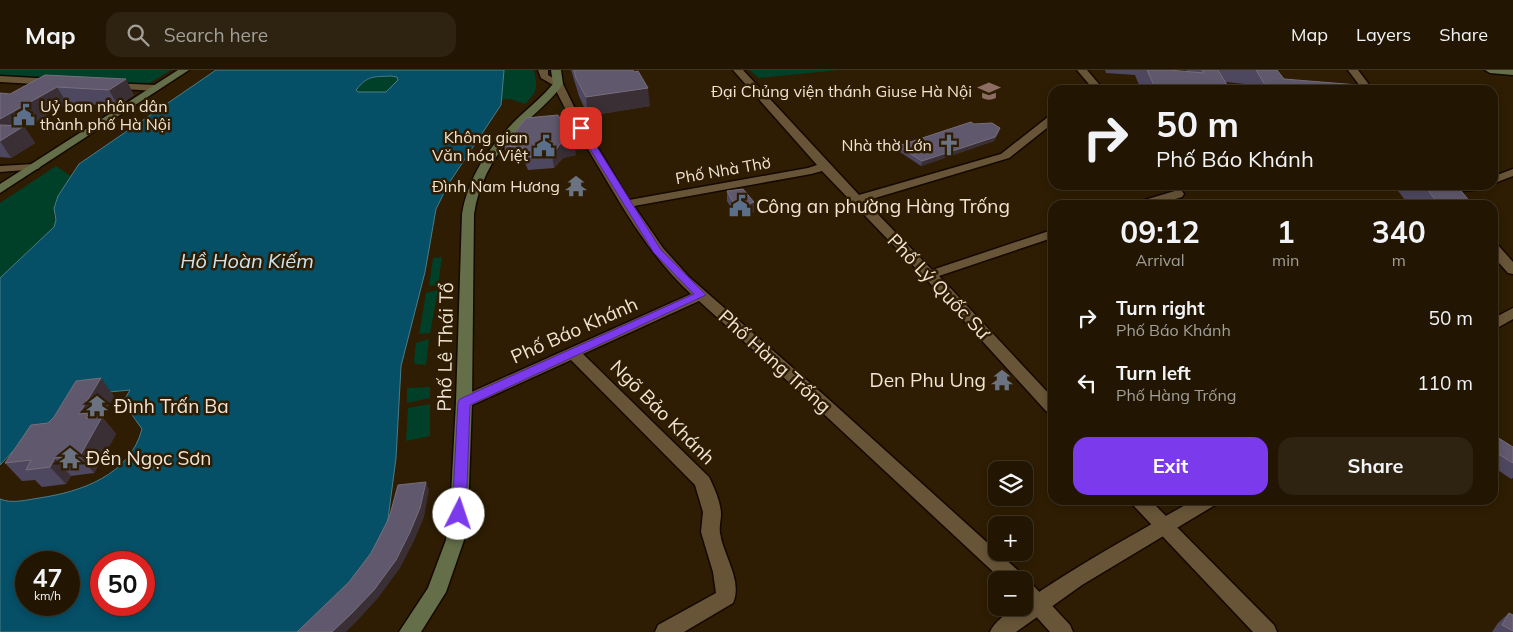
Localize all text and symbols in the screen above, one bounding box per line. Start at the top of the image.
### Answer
search box [106,12,456,57]
text: Map [25,20,76,50]
icon: search [124,21,152,49]
text: Search here [164,23,268,47]
text: Map [1291,23,1328,46]
text: Layers [1356,23,1411,46]
text: Share [1439,23,1488,46]
school or university icon: Đại Chủng viện thánh Giuse Hà Nội [976,78,1002,104]
place label: Đại Chủng viện thánh Giuse Hà Nội [711,81,972,101]
place label: Uỷ ban nhân dân thành phố Hà Nội [40,96,171,134]
public building icon: Uỷ ban nhân dân thành phố Hà Nội [11,102,37,128]
text: 50 m [1156,102,1239,146]
icon: right [1073,105,1138,170]
pin [560,107,602,149]
icon: arrive [567,114,595,142]
place label: Không gian Văn hóa Việt [432,127,528,165]
church icon: Nhà thờ Lớn [936,132,962,158]
public building icon: Không gian Văn hóa Việt [531,133,557,159]
place label: Nhà thờ Lớn [841,135,932,155]
text: Phố Báo Khánh [1156,145,1314,173]
street label: Phố Nhà Thờ [674,152,772,188]
temple icon: Đình Nam Hương [563,173,589,199]
place label: Đình Nam Hương [432,176,560,196]
public building icon: Công an phường Hàng Trống [727,193,753,219]
place label: Công an phường Hàng Trống [756,194,1010,218]
text: 09:12 [1120,213,1200,251]
text: 1 [1277,213,1295,251]
text: 340 [1372,213,1426,251]
street label: Phố Lý Quốc Sư [883,228,996,345]
water label: Hồ Hoàn Kiếm [180,248,314,273]
text: Arrival [1136,250,1185,270]
text: min [1272,250,1299,270]
text: m [1392,250,1406,270]
street label: Phố Lê Thái Tổ [432,282,458,412]
street label: Phố Báo Khánh [507,291,641,369]
text: Turn right [1116,296,1205,320]
street label: Phố Hàng Trống [714,304,836,418]
icon: right [1073,304,1101,332]
text: 50 m [1429,306,1473,330]
text: Phố Báo Khánh [1116,320,1231,340]
street label: Ngõ Bảo Khánh [606,355,720,469]
text: Turn left [1116,361,1191,385]
temple icon: Den Phu Ung [989,367,1015,393]
place label: Den Phu Ung [869,368,986,392]
icon: left [1073,369,1101,397]
text: 110 m [1417,371,1473,395]
text: Phố Hàng Trống [1116,385,1236,405]
temple icon: Đình Trấn Ba [84,393,110,419]
place label: Đình Trấn Ba [114,394,229,418]
button: Exit [1073,437,1268,495]
button: Share [1278,437,1473,495]
temple icon: Đền Ngọc Sơn [57,445,83,471]
place label: Đền Ngọc Sơn [86,446,211,470]
map controls [988,461,1033,616]
button: layers [988,461,1033,506]
position arrow [432,487,484,539]
button: + [988,516,1033,561]
speed limit sign: 50 [90,551,155,616]
text: 47 [32,562,63,593]
button: − [988,571,1033,616]
text: km/h [34,588,61,603]

